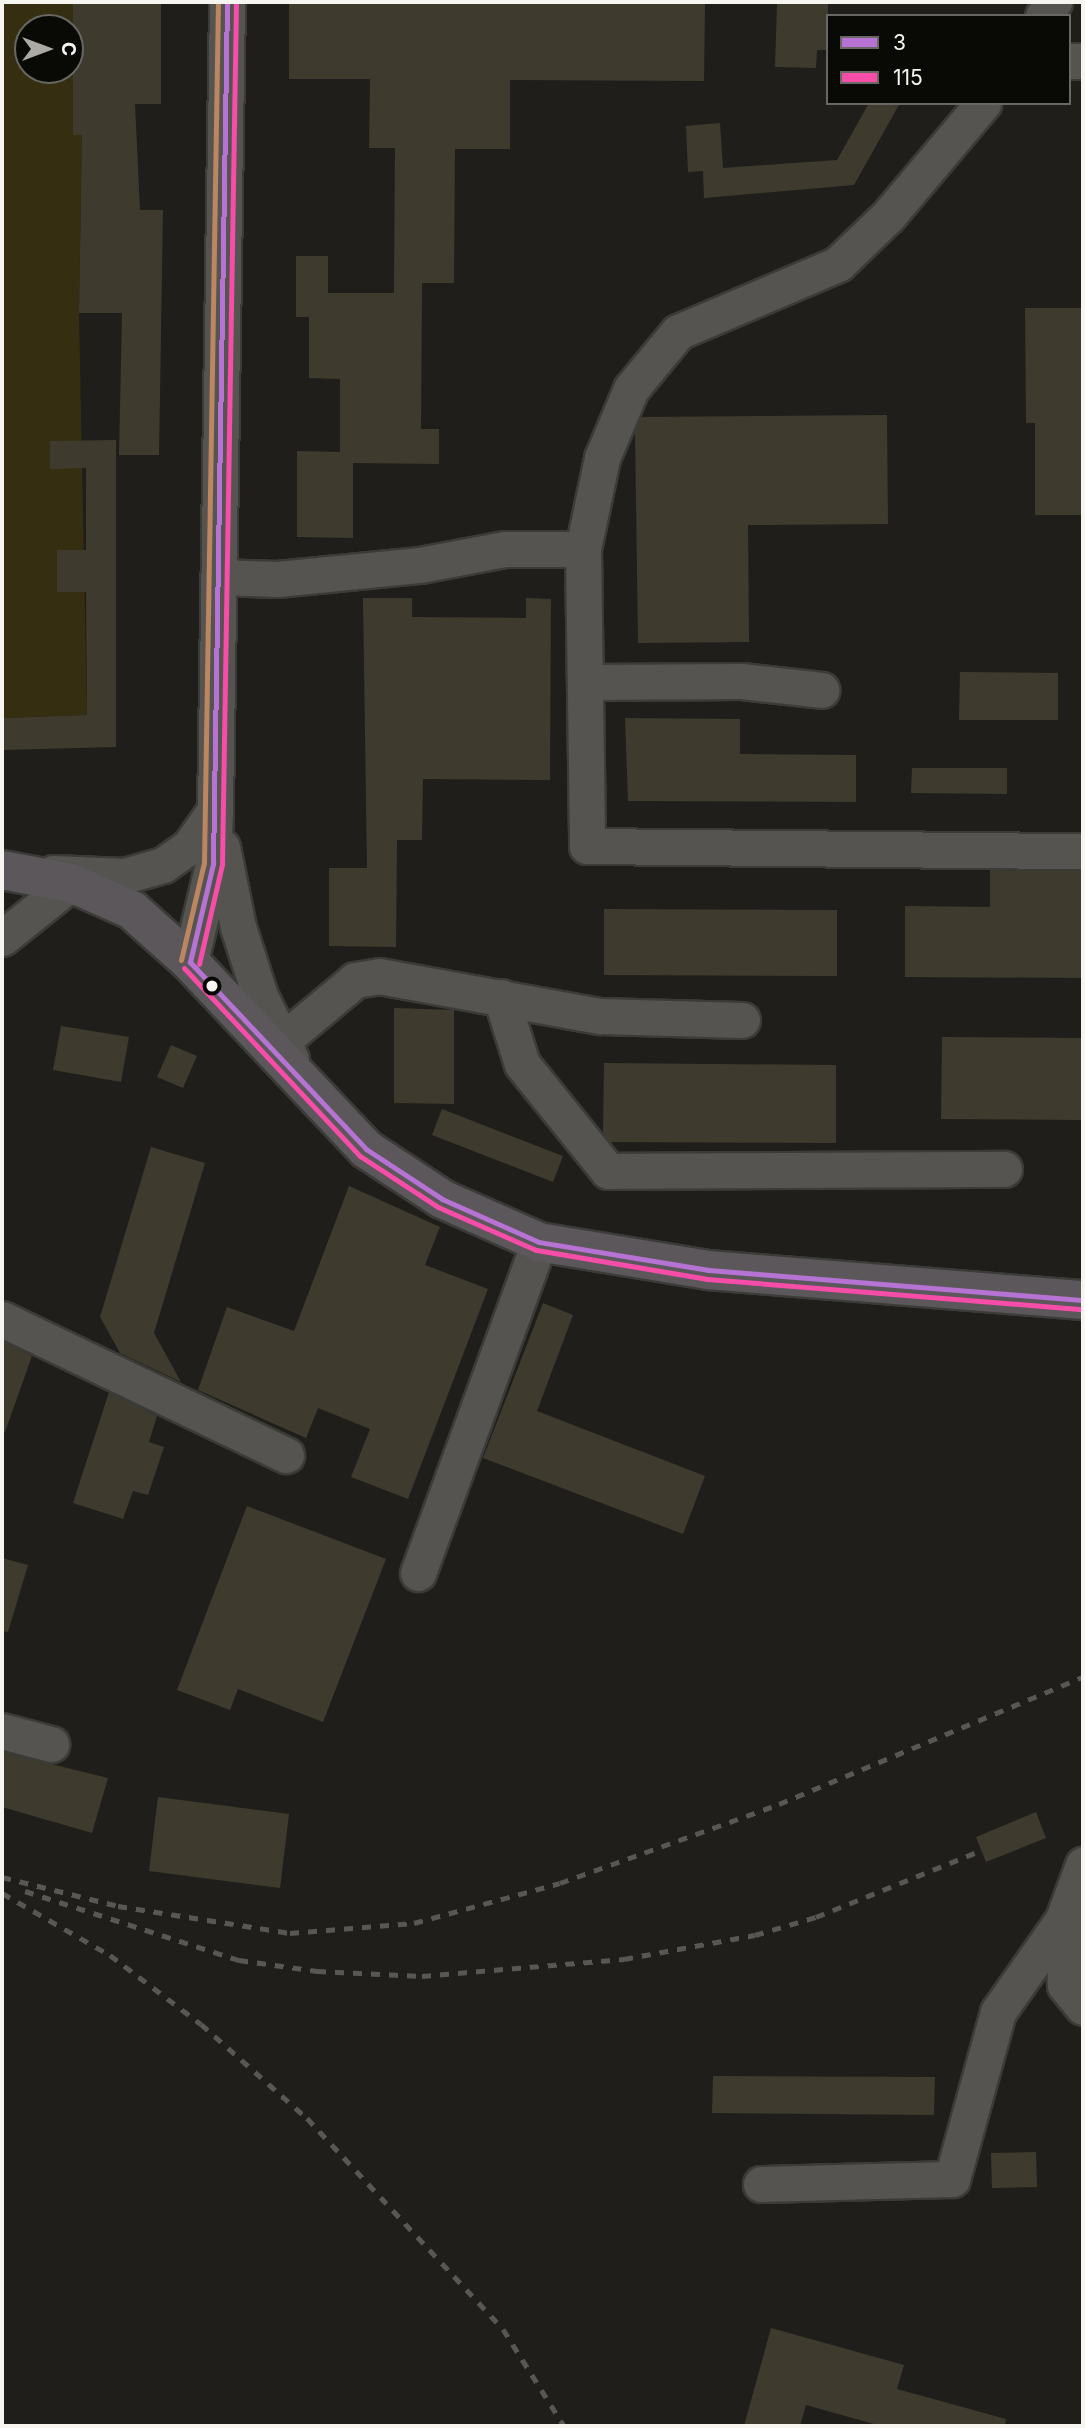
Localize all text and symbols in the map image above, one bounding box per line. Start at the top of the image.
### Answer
north arrow [14,14,84,84]
legend [826,14,1071,105]
text: 3 [893,30,906,55]
text: С [57,42,80,56]
text: 115 [893,65,923,90]
unlabelled marker [205,979,219,993]

